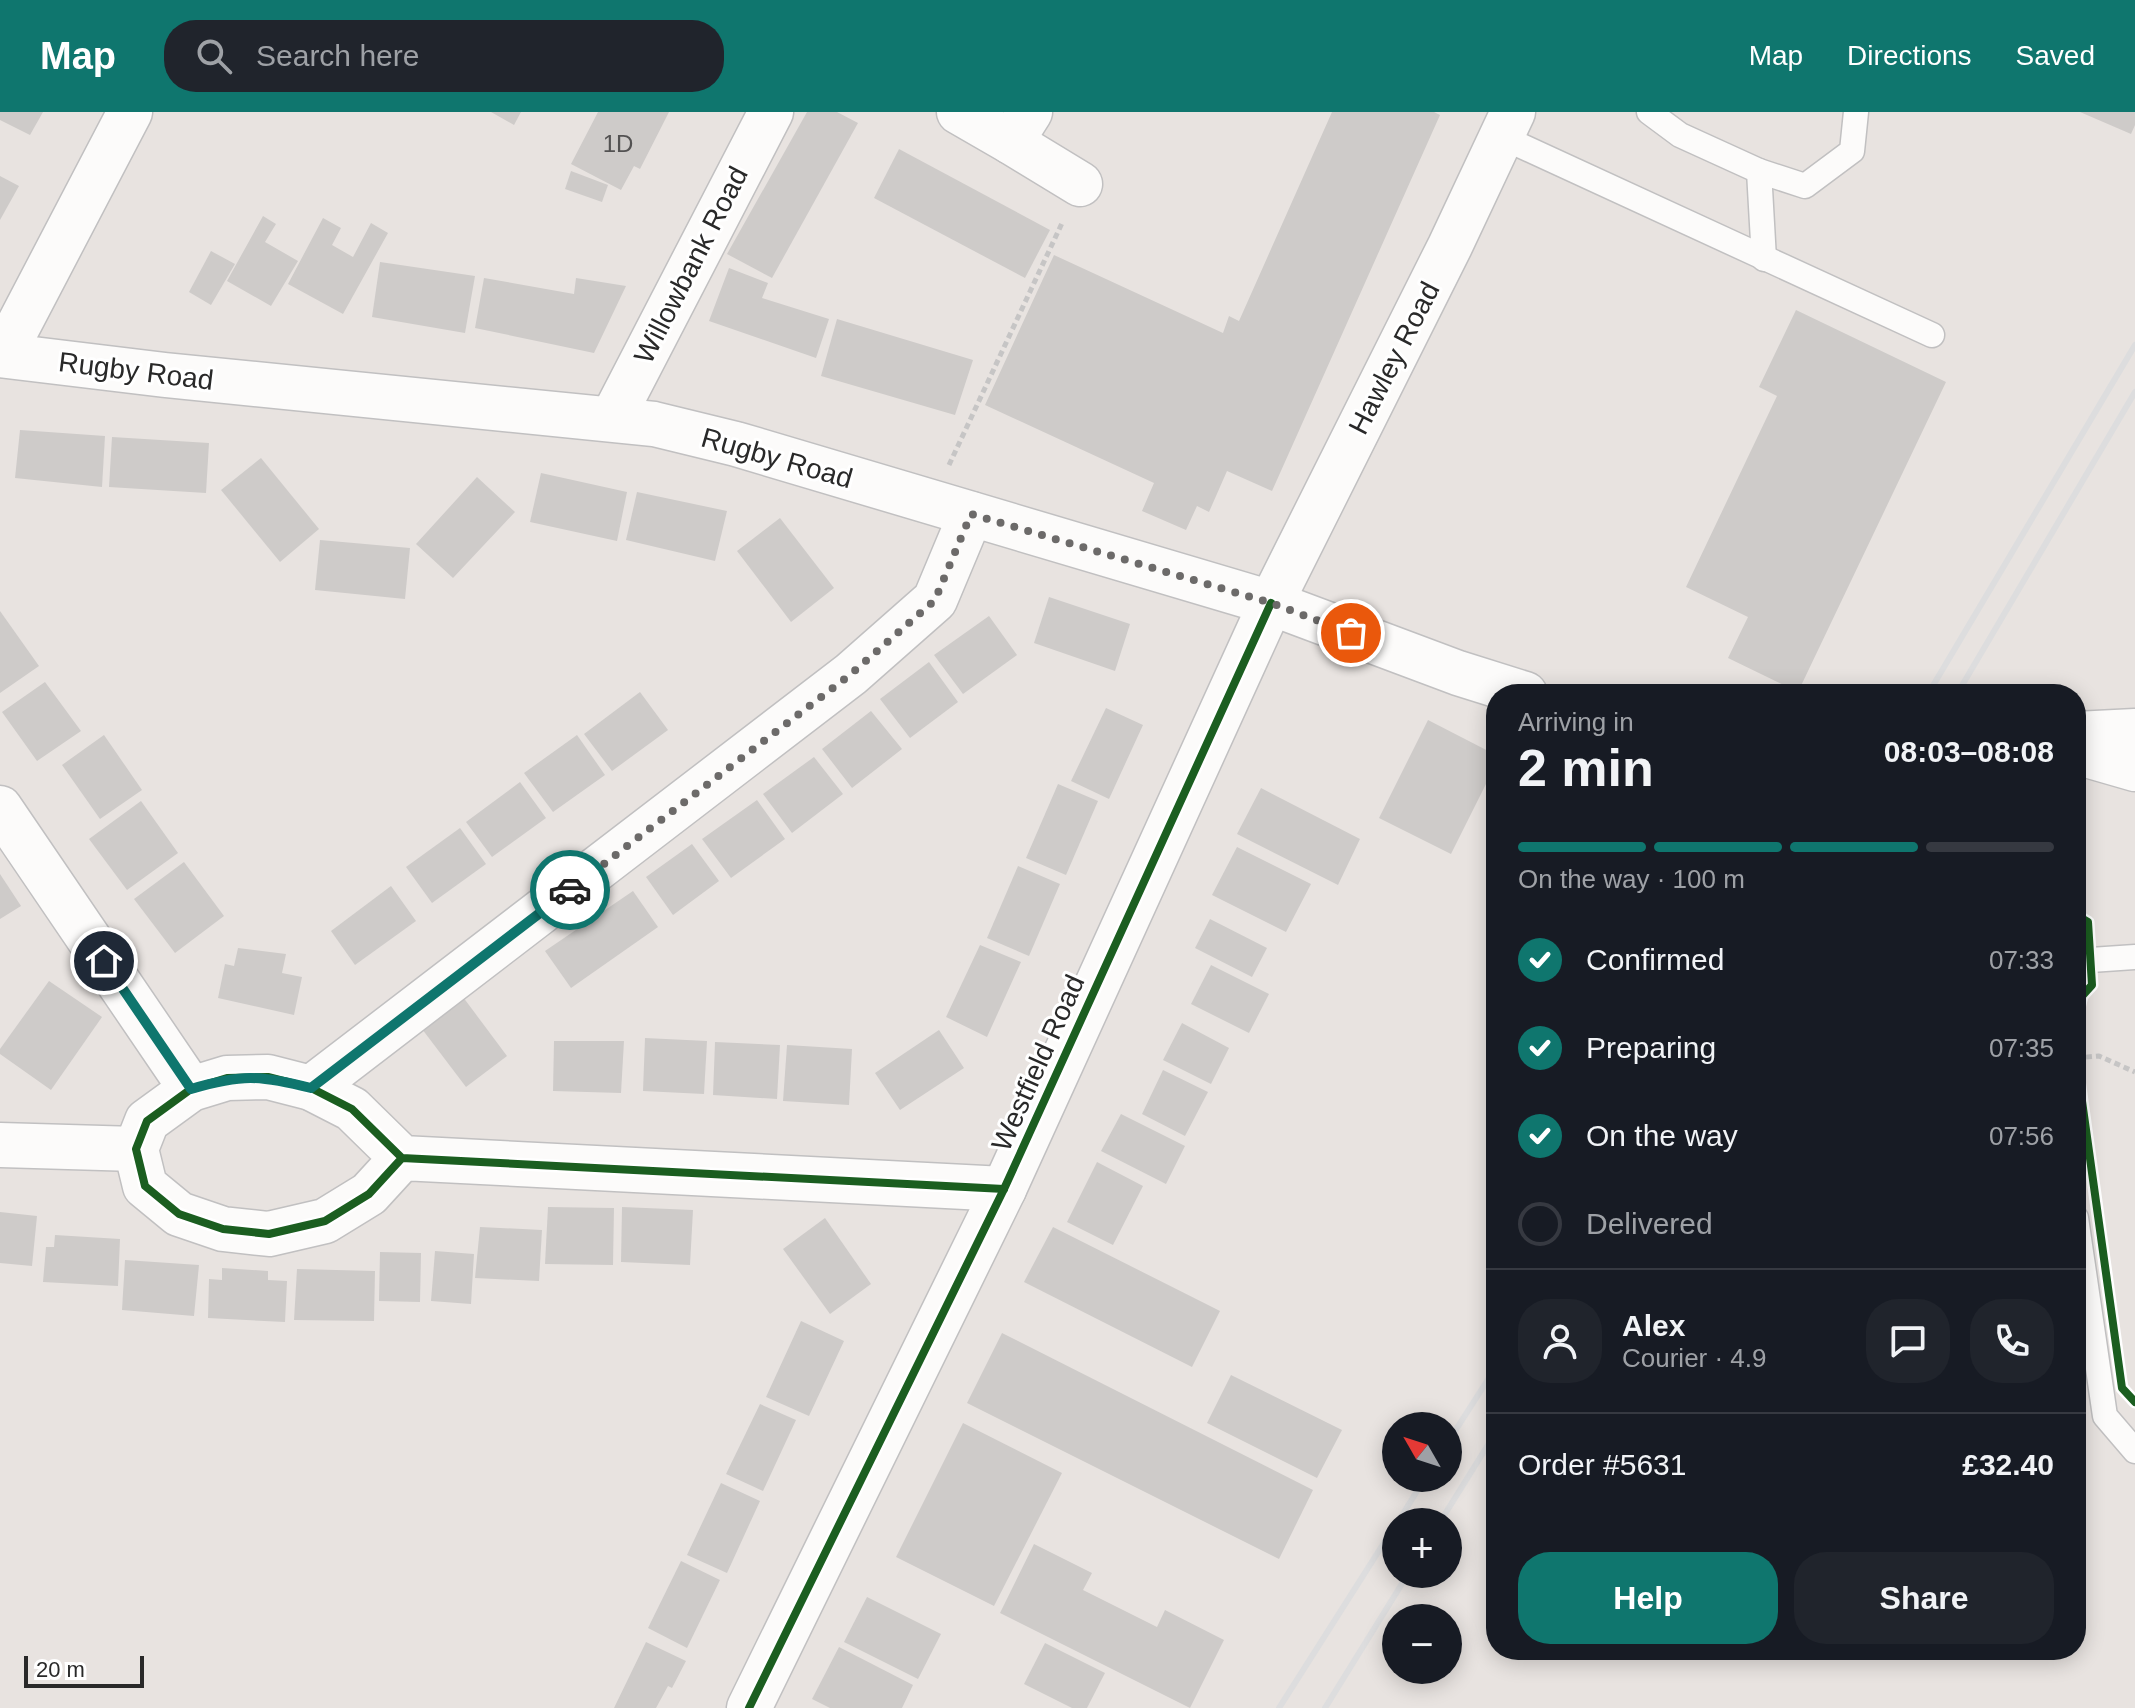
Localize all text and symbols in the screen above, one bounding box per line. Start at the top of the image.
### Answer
search box [164,20,724,92]
icon: search [192,34,236,78]
text: Map [40,35,116,77]
text: Search here [256,39,419,72]
text: Map [1749,40,1803,71]
text: Directions [1847,40,1972,71]
text: Saved [2016,40,2095,71]
house number: 1D [603,130,633,157]
street label: Willowbank Road [628,162,754,368]
street label: Hawley Road [1342,277,1446,439]
street label: Rugby Road [57,346,215,396]
street label: Rugby Road [698,422,856,494]
pin [1317,599,1385,667]
icon: bag [1329,611,1373,655]
text: Arriving in [1518,707,1634,737]
text: 08:03–08:08 [1884,735,2054,768]
text: 2 min [1518,739,1654,797]
courier [530,850,610,930]
text: On the way · 100 m [1518,864,1745,894]
icon: car [548,868,592,912]
pin [70,927,138,995]
icon: check [1518,938,1562,982]
icon: home [82,939,126,983]
text: Confirmed [1586,943,1724,976]
text: 07:33 [1989,945,2054,975]
street label: Westfield Road [985,970,1091,1156]
icon: check [1518,1026,1562,1070]
text: Preparing [1586,1031,1716,1064]
text: 07:35 [1989,1033,2054,1063]
icon: check [1518,1114,1562,1158]
text: On the way [1586,1119,1738,1152]
text: 07:56 [1989,1121,2054,1151]
text: Delivered [1586,1207,1713,1240]
button: person [1518,1299,1602,1383]
button: chat [1866,1299,1950,1383]
button: phone [1970,1299,2054,1383]
text: Alex [1622,1309,1685,1342]
text: Courier · 4.9 [1622,1343,1767,1373]
north arrow [1382,1412,1462,1492]
map controls [1382,1412,1462,1684]
text: Order #5631 [1518,1448,1686,1481]
text: £32.40 [1962,1448,2054,1481]
button: + [1382,1508,1462,1588]
button: Help [1518,1552,1778,1644]
button: Share [1794,1552,2054,1644]
button: − [1382,1604,1462,1684]
scale bar [24,1652,144,1688]
text: 20 m [36,1657,85,1682]

